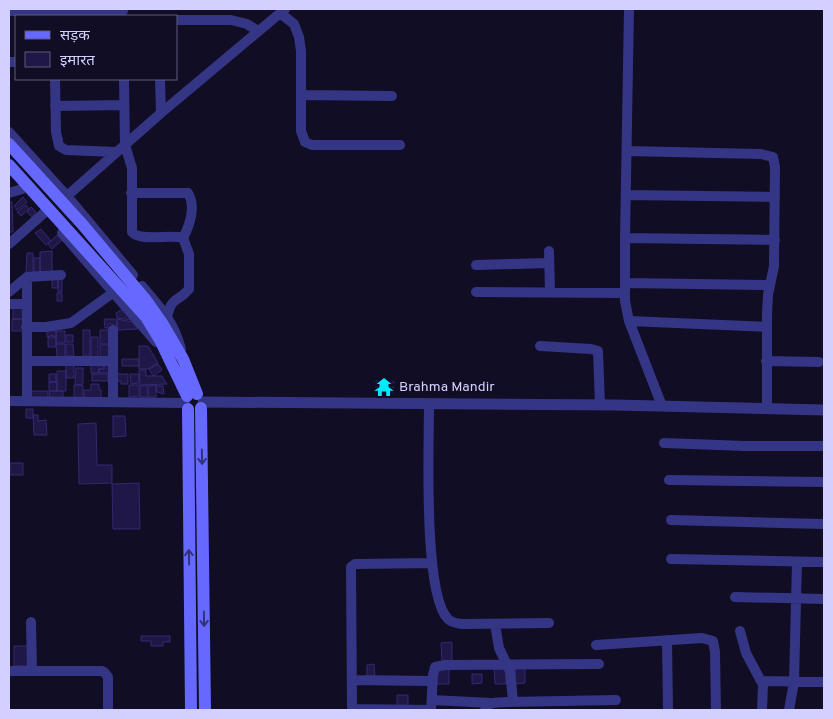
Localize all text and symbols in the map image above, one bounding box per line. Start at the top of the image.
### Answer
legend [15,15,178,80]
text: सड़क [60,27,90,46]
text: इमारत [60,52,95,71]
temple icon: Brahma Mandir [373,376,395,398]
place label: Brahma Mandir [399,379,495,396]
one-way arrow [197,448,207,465]
one-way arrow [184,549,194,565]
one-way arrow [199,611,209,627]

